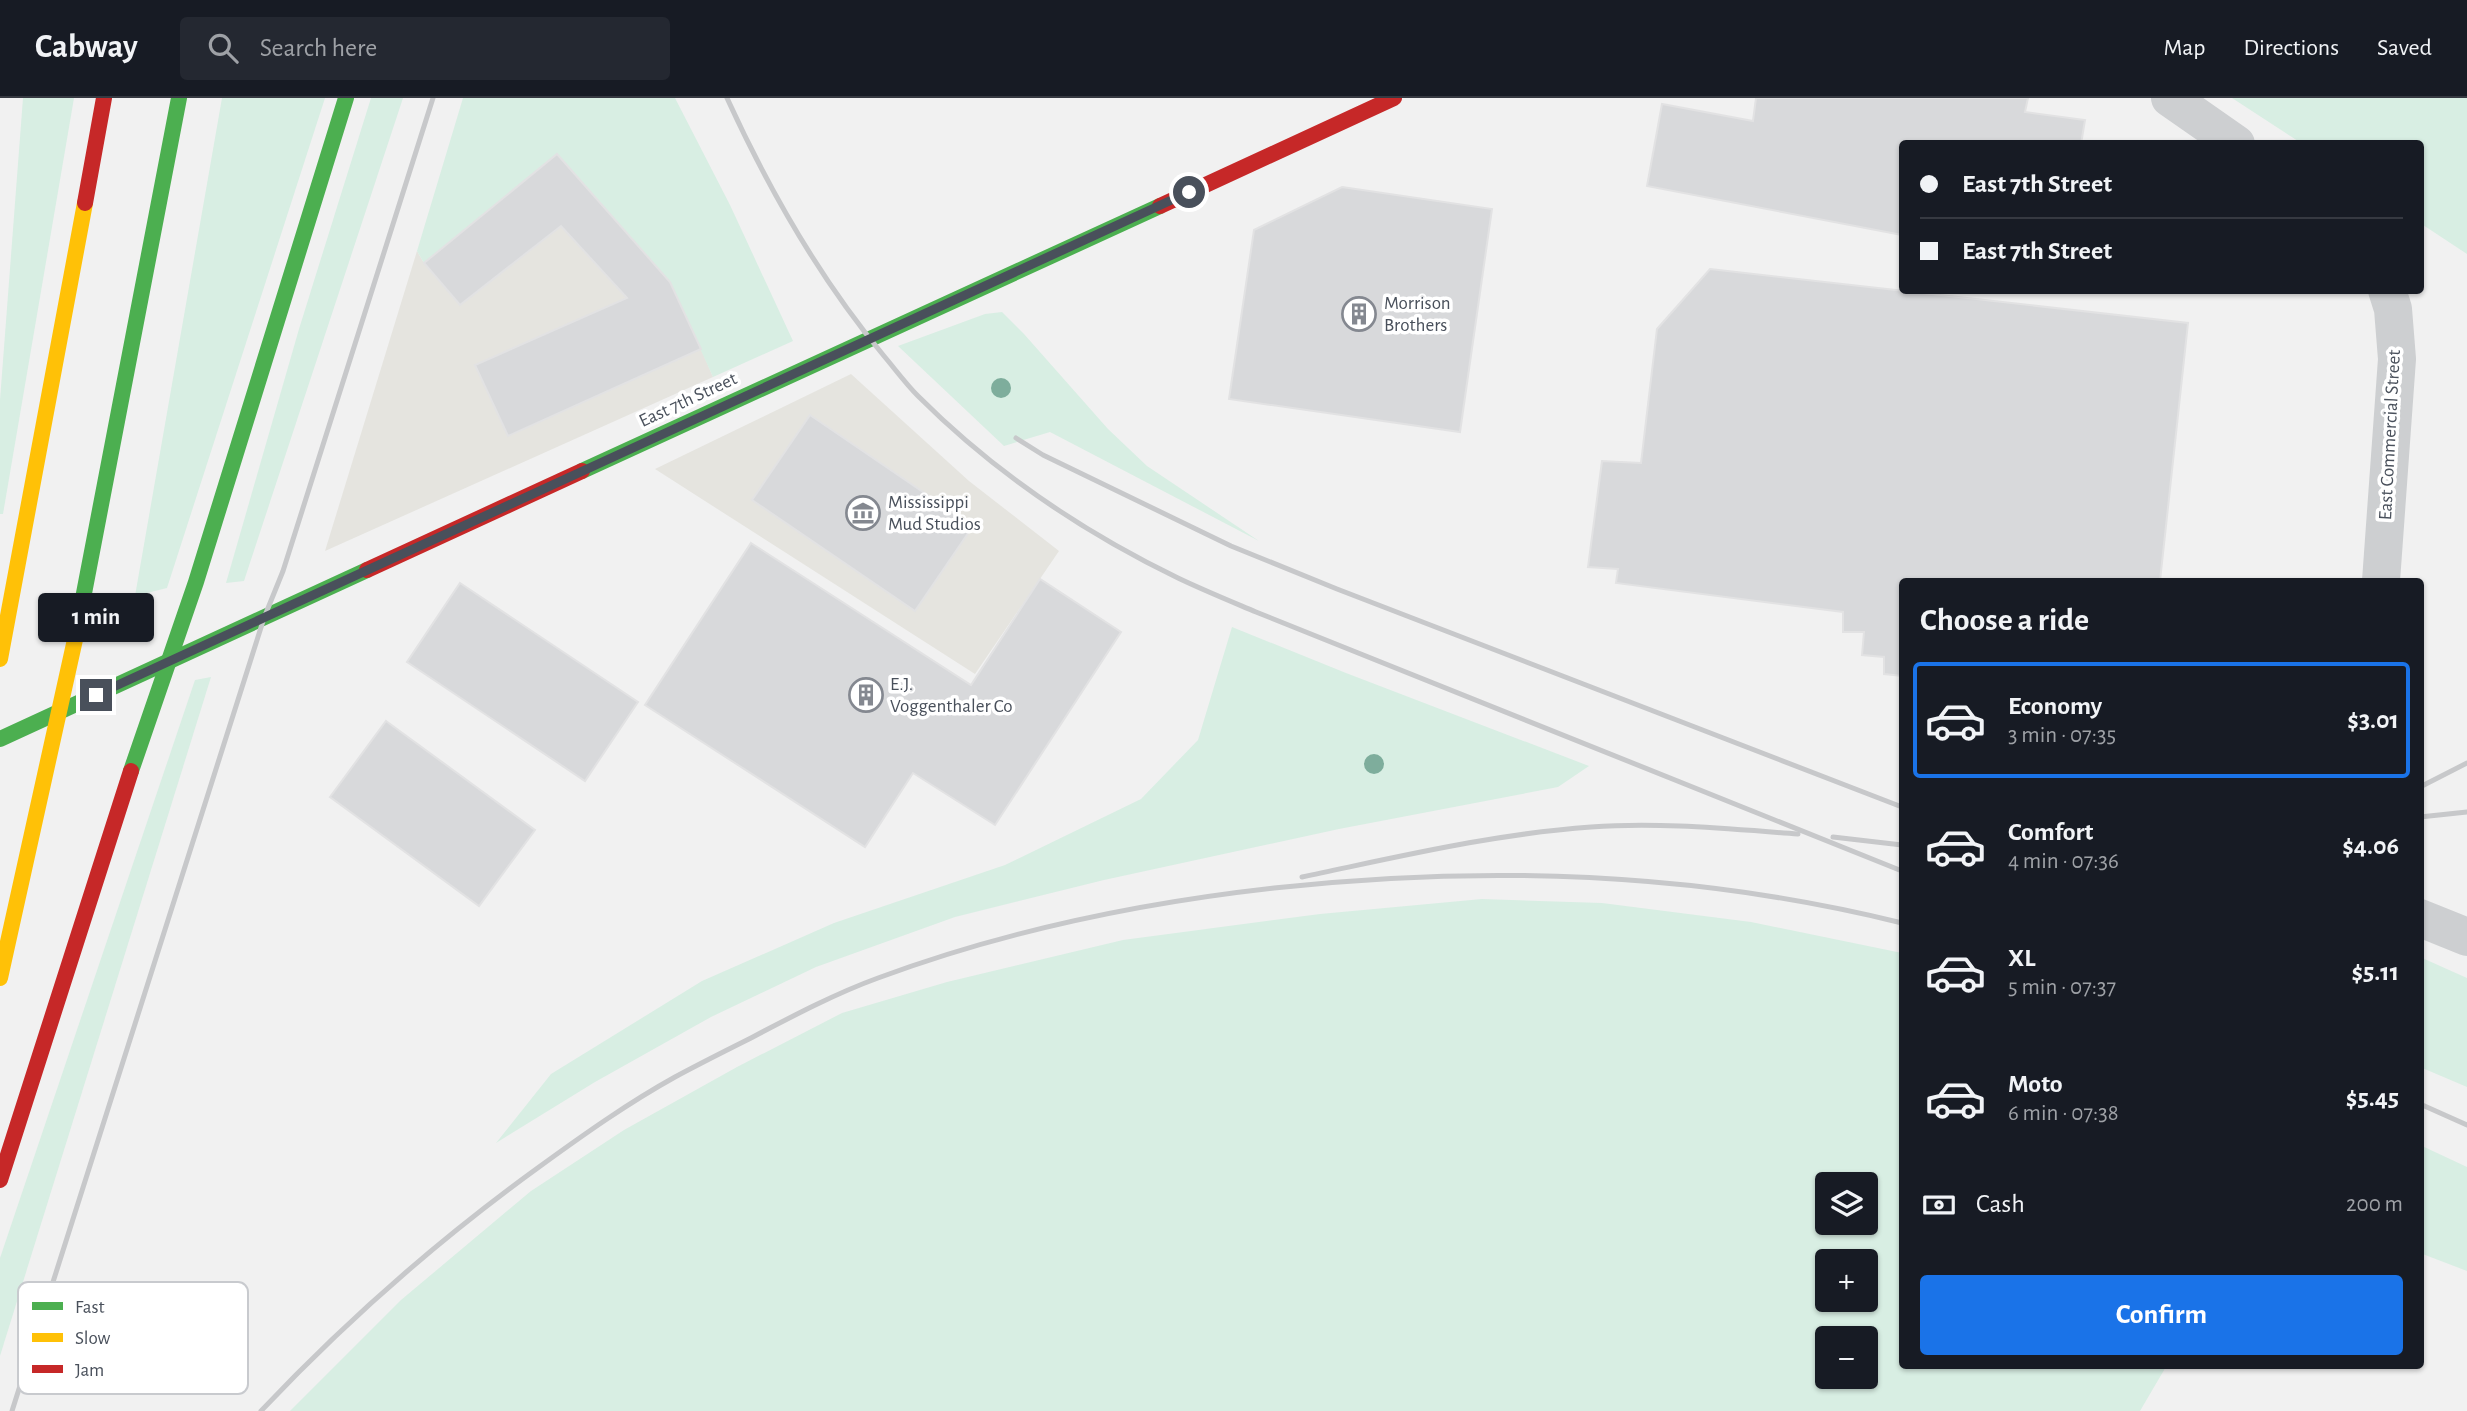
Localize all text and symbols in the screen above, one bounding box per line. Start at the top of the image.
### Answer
search box [180,17,670,80]
icon: search [204,29,242,67]
text: Cabway [35,31,138,64]
text: Search here [260,35,377,61]
text: Map [2163,36,2205,60]
text: Directions [2243,36,2339,60]
text: Saved [2377,36,2432,60]
text: East 7th Street [1962,171,2112,197]
route start [1173,176,1205,208]
text: East 7th Street [1962,238,2112,264]
place label: Morrison Brothers [1384,294,1451,335]
building icon: Morrison Brothers [1340,295,1378,333]
street label: East Commercial Street [2376,349,2404,521]
street label: East 7th Street [636,369,740,431]
place label: Mississippi Mud Studios [888,493,981,534]
museum icon: Mississippi Mud Studios [844,494,882,532]
callout: 1 min [38,594,154,642]
text: Choose a ride [1920,604,2089,636]
text: 1 min [72,606,120,629]
place label: E.J. Voggenthaler Co [890,675,1013,716]
building icon: E.J. Voggenthaler Co [847,676,885,714]
route end [80,679,112,711]
icon: car [1924,689,1987,752]
text: Economy [2008,693,2102,719]
text: $3.01 [2347,707,2399,733]
text: 3 min · 07:35 [2008,724,2116,747]
icon: car [1924,815,1987,878]
text: Comfort [2008,819,2093,845]
text: $4.06 [2342,833,2399,859]
text: 4 min · 07:36 [2008,850,2119,873]
icon: car [1924,941,1987,1004]
text: XL [2008,945,2035,971]
text: $5.11 [2351,959,2399,985]
text: 5 min · 07:37 [2008,976,2116,999]
icon: car [1924,1067,1987,1130]
text: Moto [2008,1071,2063,1097]
text: $5.45 [2346,1085,2399,1111]
text: 6 min · 07:38 [2008,1102,2119,1125]
map controls [1815,1172,1878,1389]
button: layers [1815,1172,1878,1235]
icon: cash [1920,1186,1958,1224]
text: Cash [1976,1191,2025,1217]
text: 200 m [2346,1193,2403,1216]
button: + [1815,1249,1878,1312]
button: Confirm [1920,1275,2403,1355]
legend [18,1282,248,1394]
text: Fast [75,1298,105,1317]
button: − [1815,1326,1878,1389]
text: Slow [75,1329,111,1348]
text: Jam [75,1361,104,1380]

